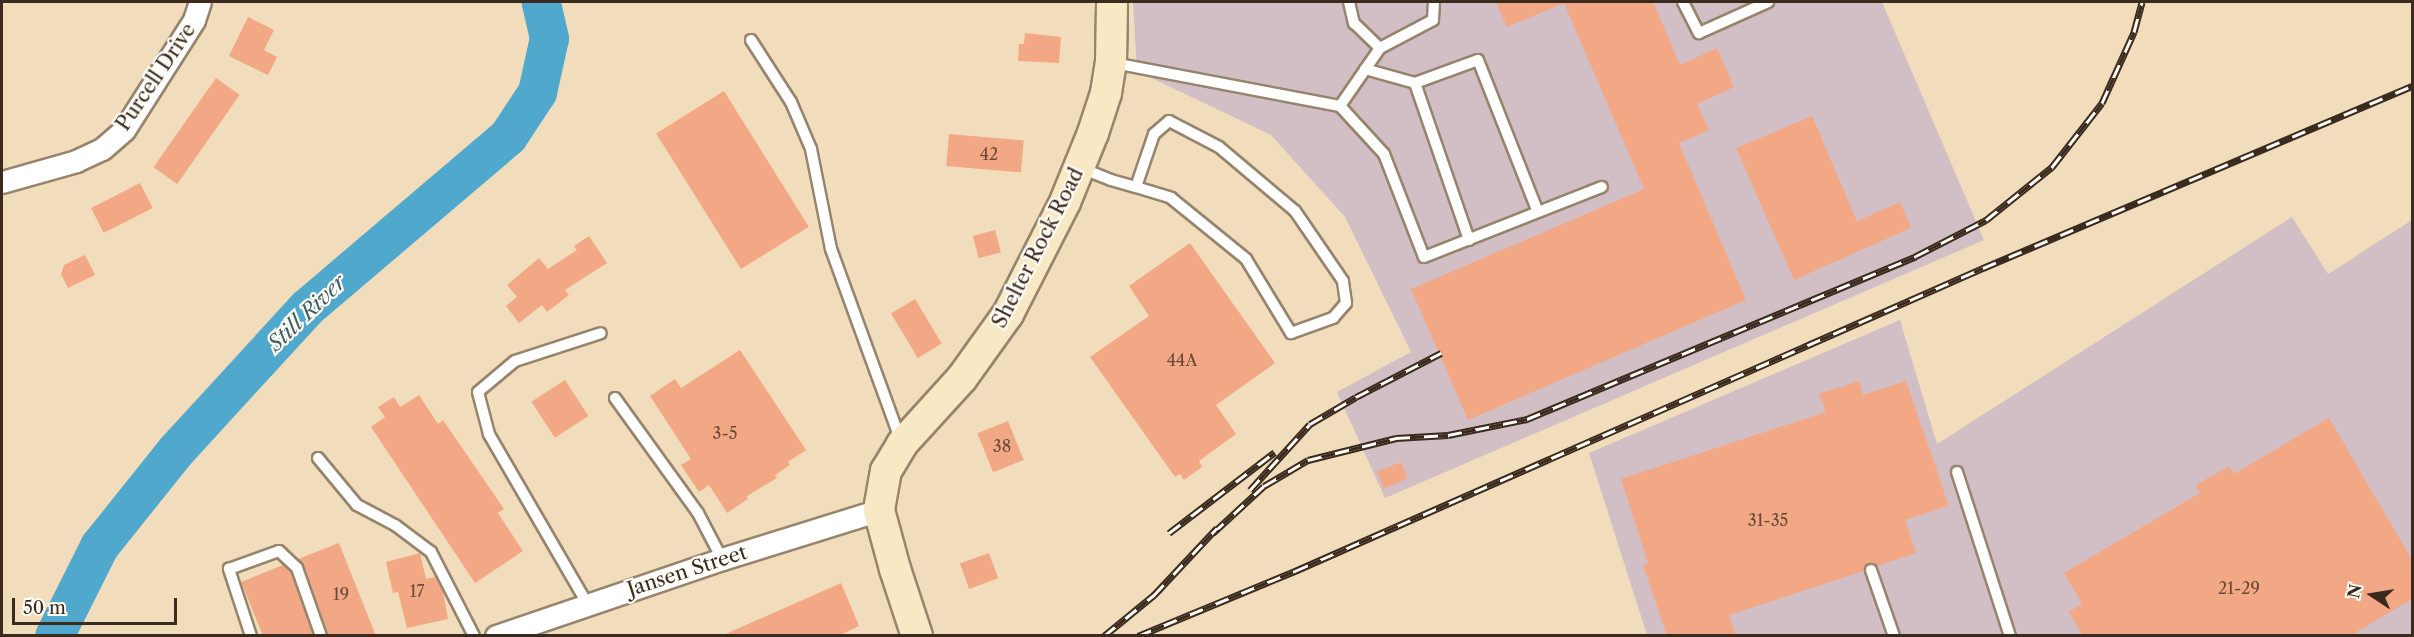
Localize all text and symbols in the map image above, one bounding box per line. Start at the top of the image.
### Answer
street label: Purcell Drive [111,19,201,135]
house number: 42 [980,144,998,164]
street label: Shelter Rock Road [987,164,1089,332]
water label: Still River [263,270,351,356]
house number: 44A [1167,350,1197,370]
house number: 3-5 [713,423,737,443]
house number: 38 [993,436,1011,456]
house number: 31-35 [1748,510,1788,530]
street label: Jansen Street [624,540,750,602]
north arrow [2342,565,2402,625]
house number: 21-29 [2218,578,2260,598]
house number: 17 [410,581,424,601]
text: N [2343,582,2366,600]
house number: 19 [333,584,349,604]
scale bar [15,586,180,624]
text: 50 m [23,597,66,619]

